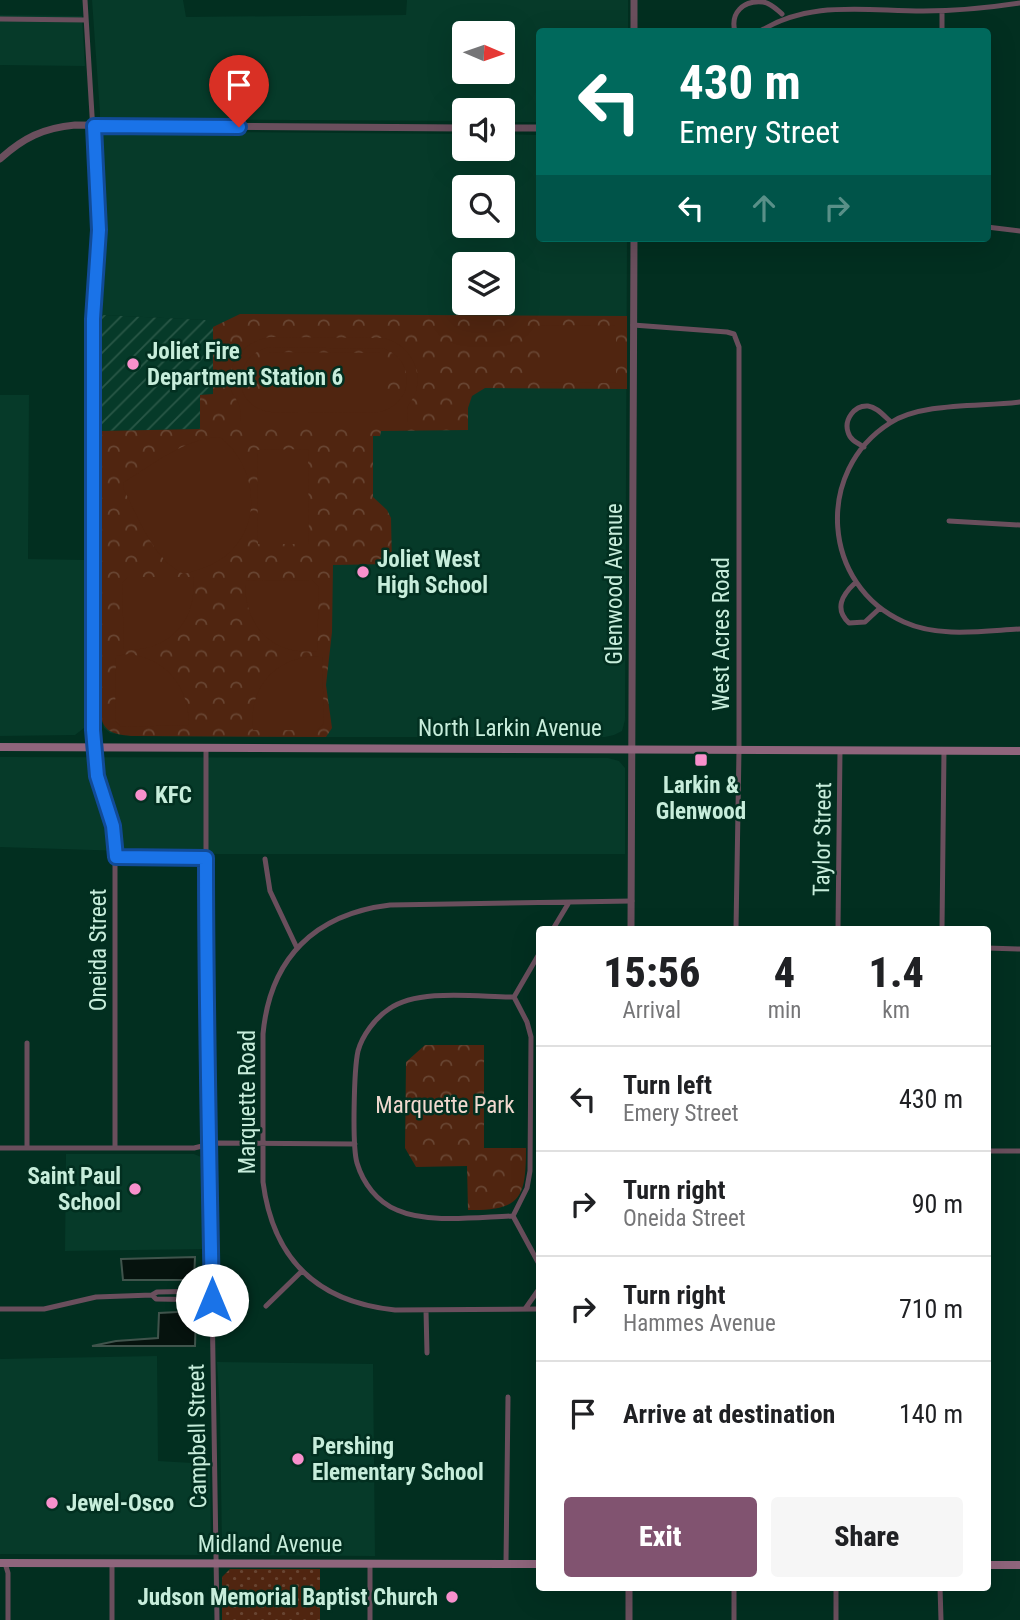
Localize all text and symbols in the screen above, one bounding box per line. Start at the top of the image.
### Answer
north arrow [452,21,514,84]
map controls [452,21,515,315]
text: 430 m [679,54,801,111]
pin [209,55,269,127]
icon: left [564,56,655,147]
icon: arrive [220,66,258,104]
button: sound [452,98,515,161]
text: Emery Street [679,113,840,151]
button: search [452,175,515,238]
icon: left [672,189,710,227]
icon: ahead [745,189,783,227]
icon: right [818,189,856,227]
button: layers [452,252,515,315]
place label: Joliet Fire Department Station 6 [147,338,343,391]
marker: Joliet Fire Department Station 6 [125,356,141,372]
street label: Glenwood Avenue [601,503,628,665]
place label: Joliet West High School [377,546,488,599]
street label: West Acres Road [708,557,735,711]
marker: Joliet West High School [355,564,371,580]
street label: North Larkin Avenue [418,715,602,742]
marker: Larkin & Glenwood [693,752,709,768]
place label: Larkin & Glenwood [656,772,746,825]
place label: KFC [155,782,192,809]
street label: Taylor Street [808,782,837,896]
marker: KFC [133,787,149,803]
street label: Oneida Street [85,889,112,1011]
text: 15:56 [603,948,700,997]
text: 4 [774,948,795,997]
text: 1.4 [869,948,924,997]
text: Arrival [623,997,681,1024]
text: min [768,997,801,1024]
text: km [882,997,910,1024]
street label: Marquette Road [234,1030,261,1174]
text: Turn left [623,1070,712,1100]
icon: left [564,1080,602,1118]
text: 430 m [899,1084,963,1114]
park label: Marquette Park [375,1092,515,1119]
text: Emery Street [623,1100,739,1127]
place label: Saint Paul School [27,1163,121,1216]
text: Turn right [623,1175,725,1205]
marker: Saint Paul School [127,1181,143,1197]
icon: right [564,1185,602,1223]
text: 90 m [912,1189,963,1219]
text: Oneida Street [623,1205,746,1232]
position arrow [175,1263,249,1337]
text: Turn right [623,1280,725,1310]
icon: right [564,1290,602,1328]
text: 710 m [899,1294,963,1324]
text: Hammes Avenue [623,1310,776,1337]
street label: Campbell Street [183,1363,212,1509]
icon: arrive [564,1395,602,1433]
text: Arrive at destination [623,1399,835,1429]
text: 140 m [899,1399,963,1429]
place label: Pershing Elementary School [312,1433,484,1486]
marker: Pershing Elementary School [290,1451,306,1467]
place label: Jewel-Osco [66,1490,174,1517]
marker: Jewel-Osco [44,1495,60,1511]
button: Exit [564,1497,757,1577]
button: Share [771,1497,963,1577]
street label: Midland Avenue [198,1531,342,1558]
place label: Judson Memorial Baptist Church [137,1584,438,1611]
marker: Judson Memorial Baptist Church [444,1589,460,1605]

